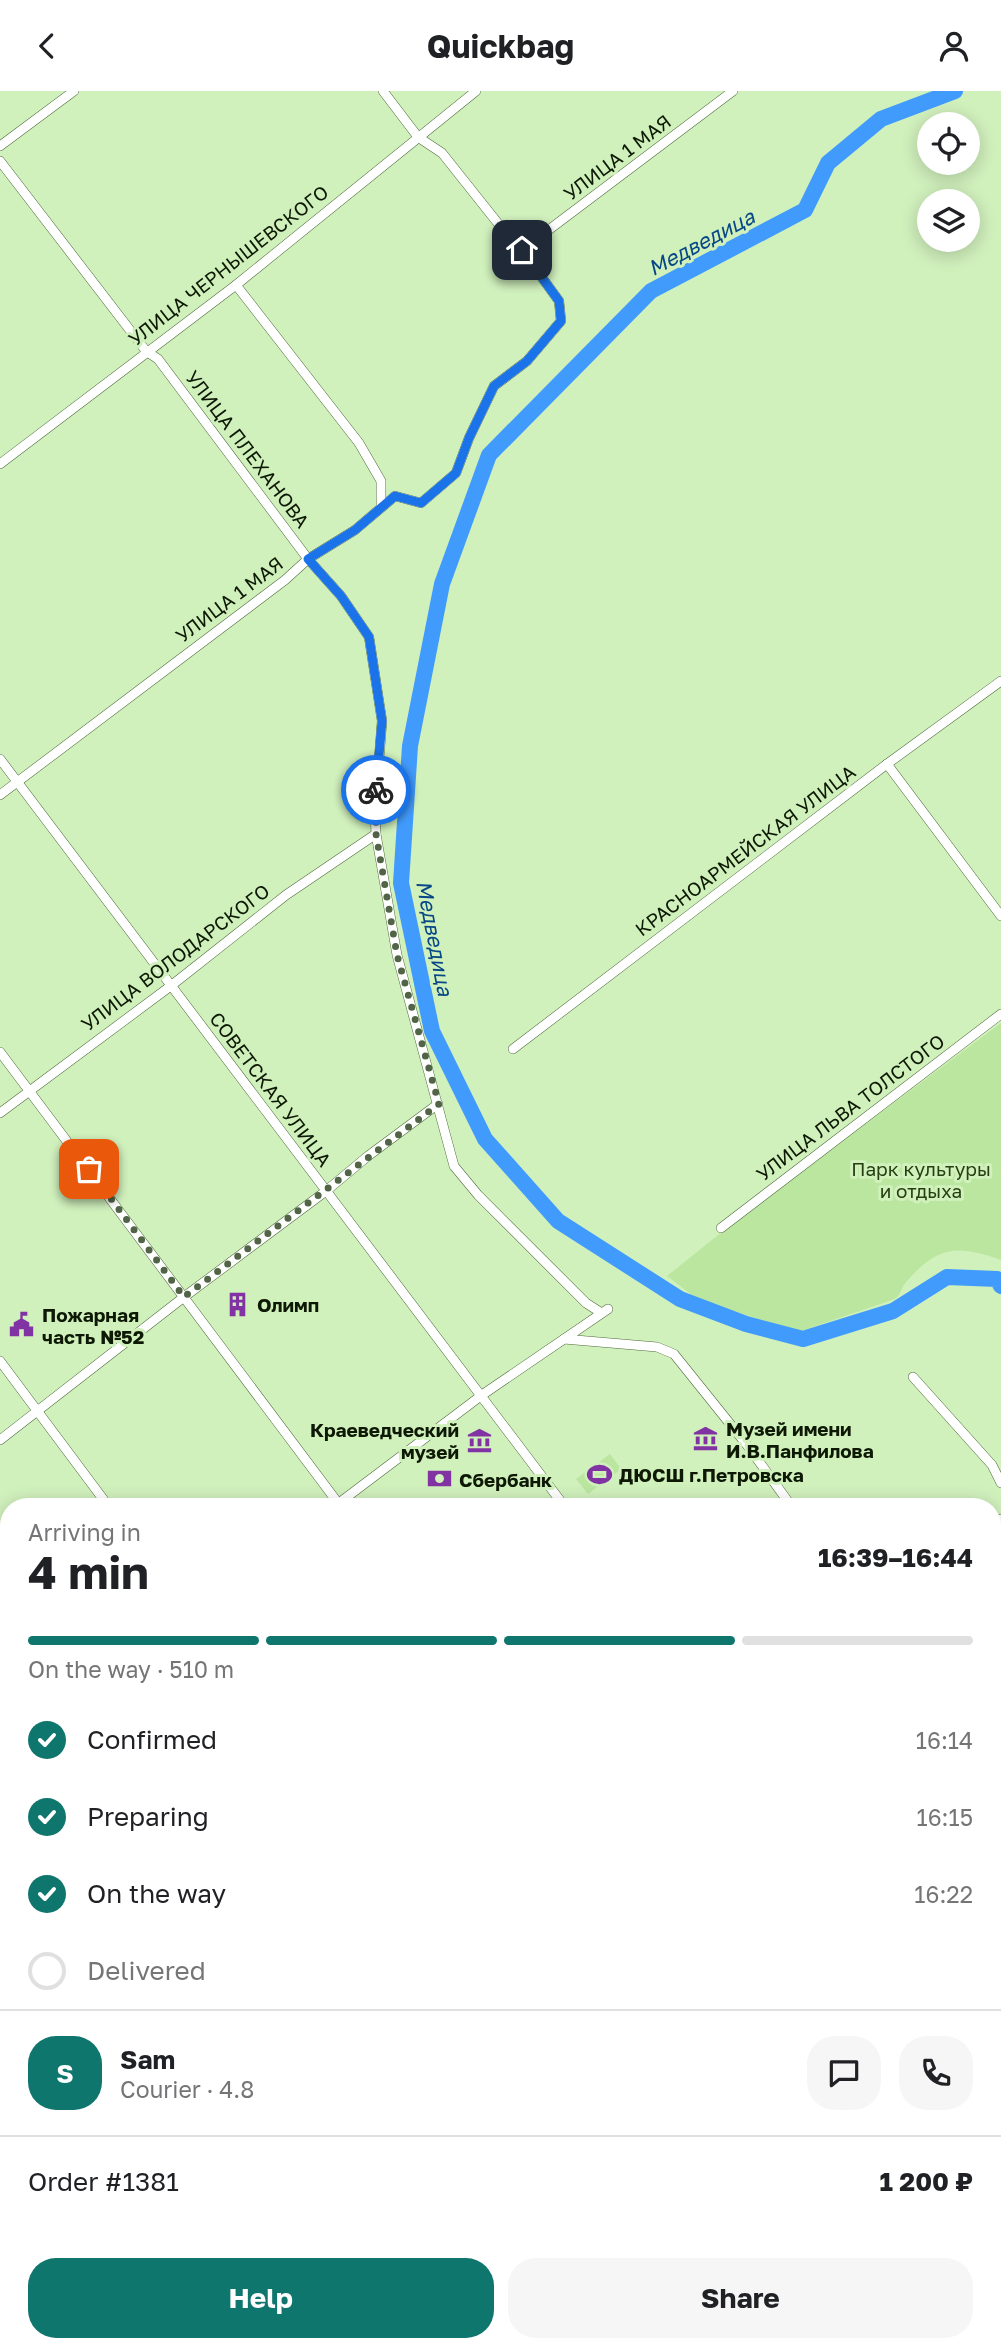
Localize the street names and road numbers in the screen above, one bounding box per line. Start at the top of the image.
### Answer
street label: УЛИЦА 1 МАЯ [559,109,675,205]
street label: УЛИЦА ЧЕРНЫШЕВСКОГО [124,180,332,350]
street label: УЛИЦА ПЛЕХАНОВА [181,366,315,532]
street label: УЛИЦА 1 МАЯ [171,551,287,647]
street label: КРАСНОАРМЕЙСКАЯ УЛИЦА [630,760,860,940]
street label: УЛИЦА ВОЛОДАРСКОГО [76,879,274,1035]
street label: СОВЕТСКАЯ УЛИЦА [205,1007,337,1171]
street label: УЛИЦА ЛЬВА ТОЛСТОГО [751,1029,949,1185]

